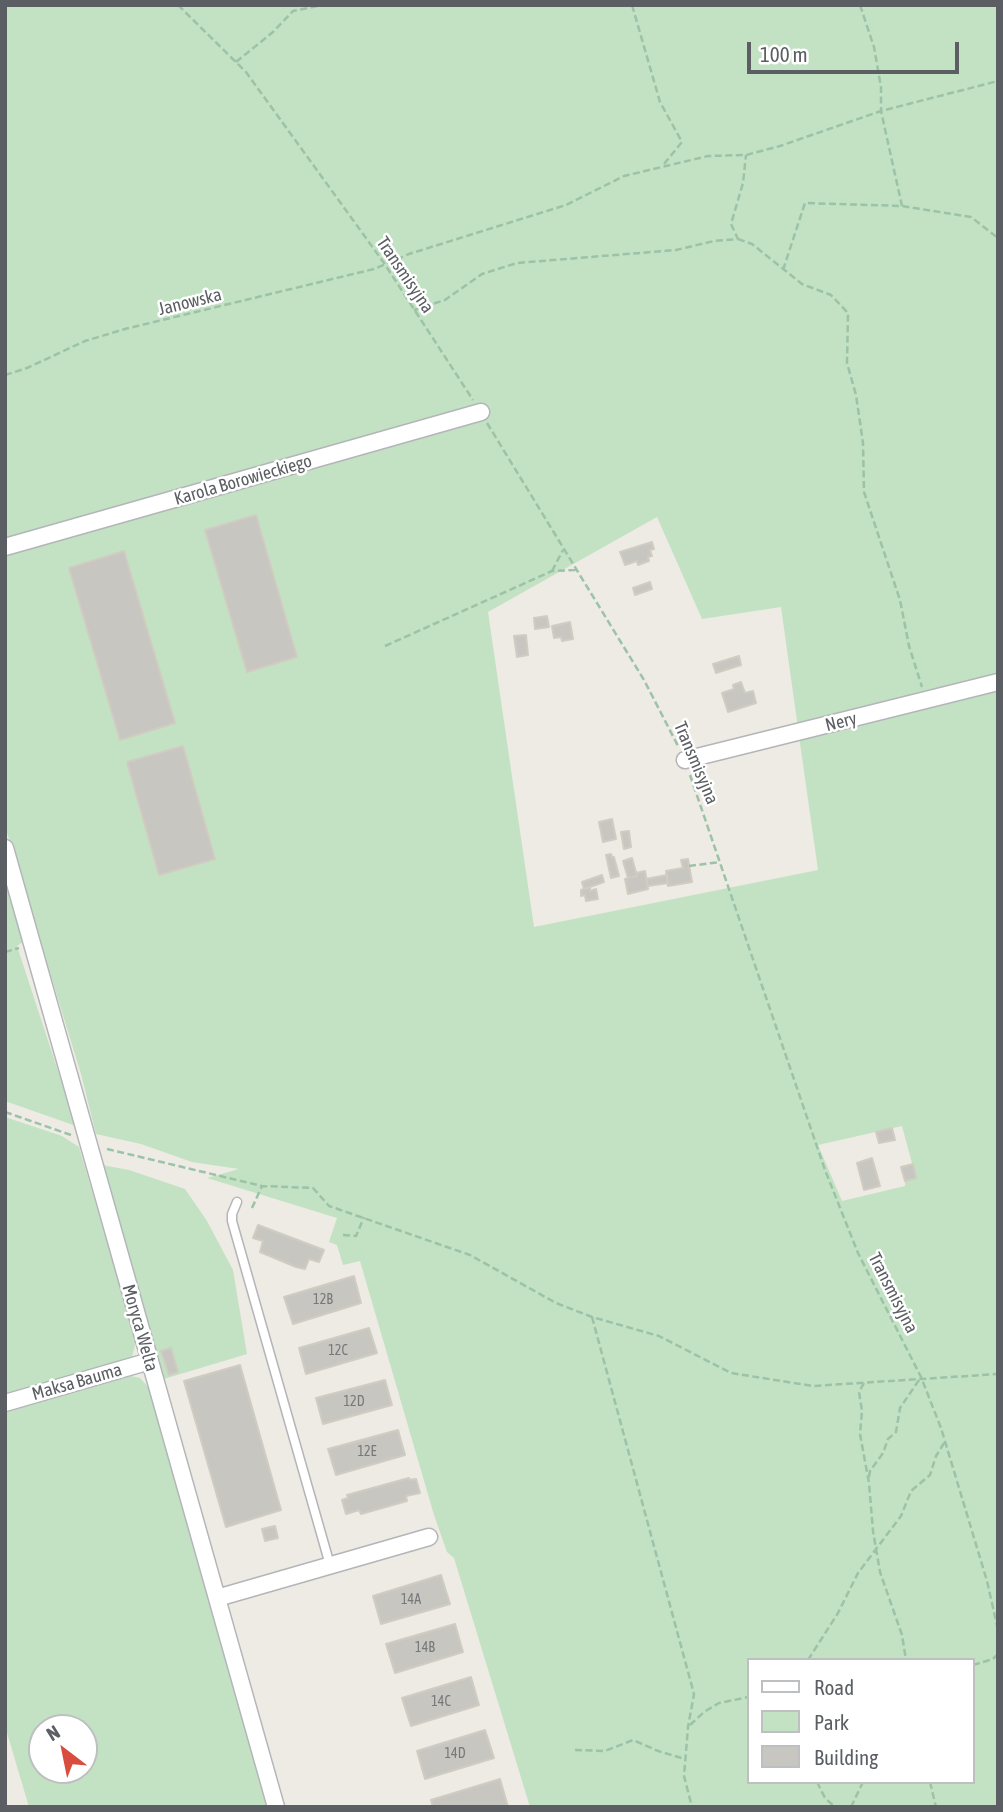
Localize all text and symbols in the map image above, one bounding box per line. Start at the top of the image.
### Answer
scale bar [751,28,963,72]
text: 100 m [760,42,808,66]
street label: Transmisyjna [372,233,438,317]
street label: Janowska [156,284,224,320]
street label: Karola Borowieckiego [172,450,314,510]
street label: Nery [823,708,859,736]
street label: Transmisyjna [669,719,723,807]
street label: Transmisyjna [864,1249,922,1337]
street label: Moryca Welta [117,1282,163,1374]
house number: 12B [313,1292,333,1308]
house number: 12C [328,1343,348,1359]
street label: Maksa Bauma [30,1359,124,1405]
house number: 12D [344,1394,364,1410]
house number: 12E [357,1444,377,1460]
house number: 14A [401,1592,421,1608]
house number: 14B [415,1640,435,1656]
legend [748,1658,975,1784]
text: Road [814,1675,854,1699]
house number: 14C [431,1694,451,1710]
text: Park [814,1710,849,1734]
north arrow [28,1714,98,1784]
text: N [42,1721,64,1745]
text: Building [814,1745,878,1769]
house number: 14D [445,1746,465,1762]

